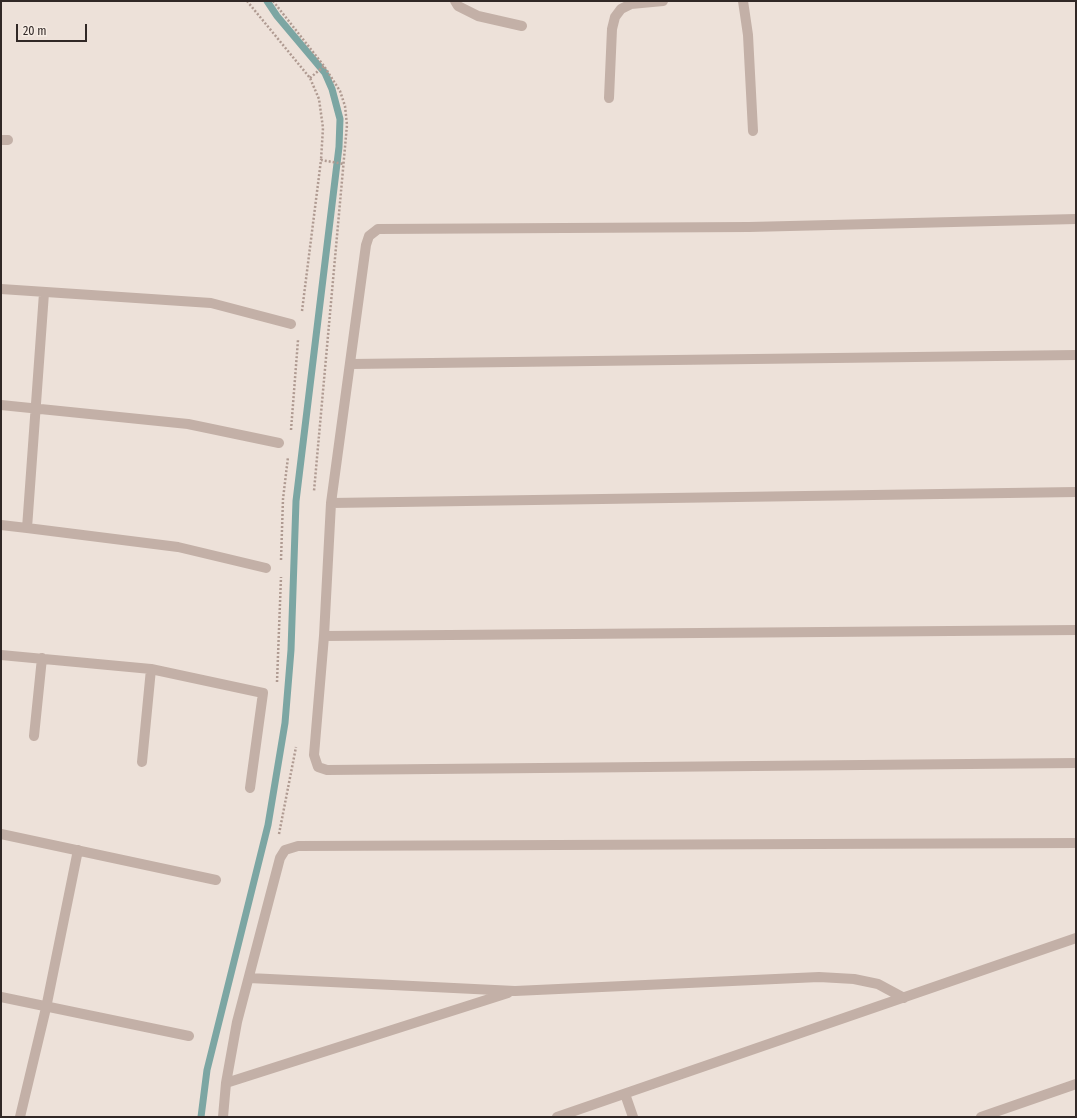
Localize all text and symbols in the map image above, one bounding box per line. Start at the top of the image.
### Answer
scale bar [18,16,89,42]
text: 20 m [23,24,47,38]

